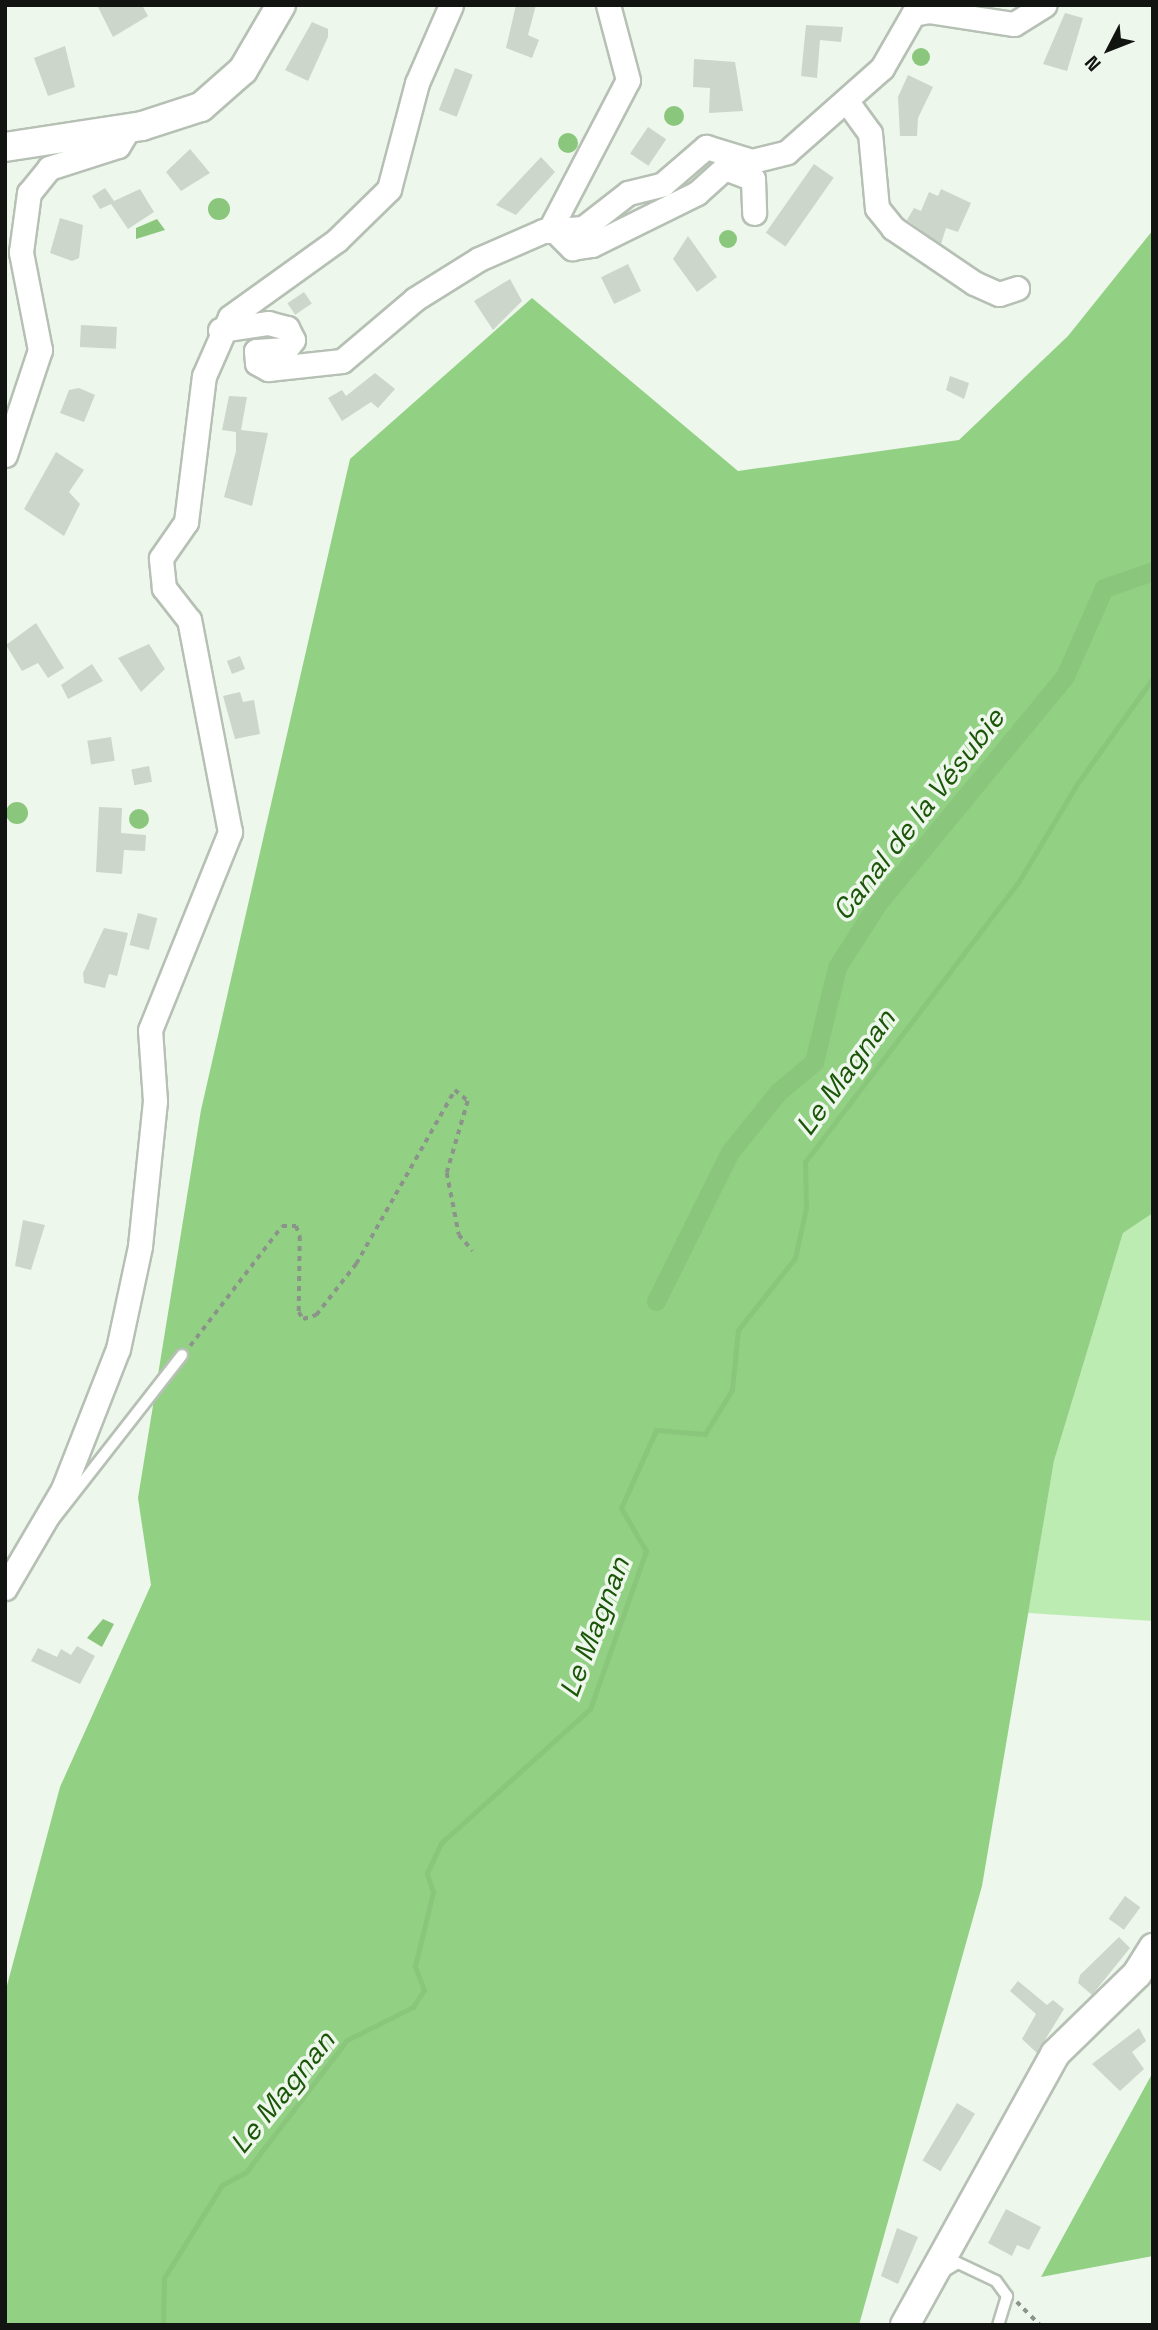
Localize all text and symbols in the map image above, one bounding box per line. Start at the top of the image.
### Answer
north arrow [1074,14,1144,84]
text: N [1079,50,1107,76]
water label: Canal de la Vésubie [825,701,1011,927]
water label: Le Magnan [788,1003,902,1141]
water label: Le Magnan [552,1552,636,1702]
water label: Le Magnan [223,2024,341,2160]

